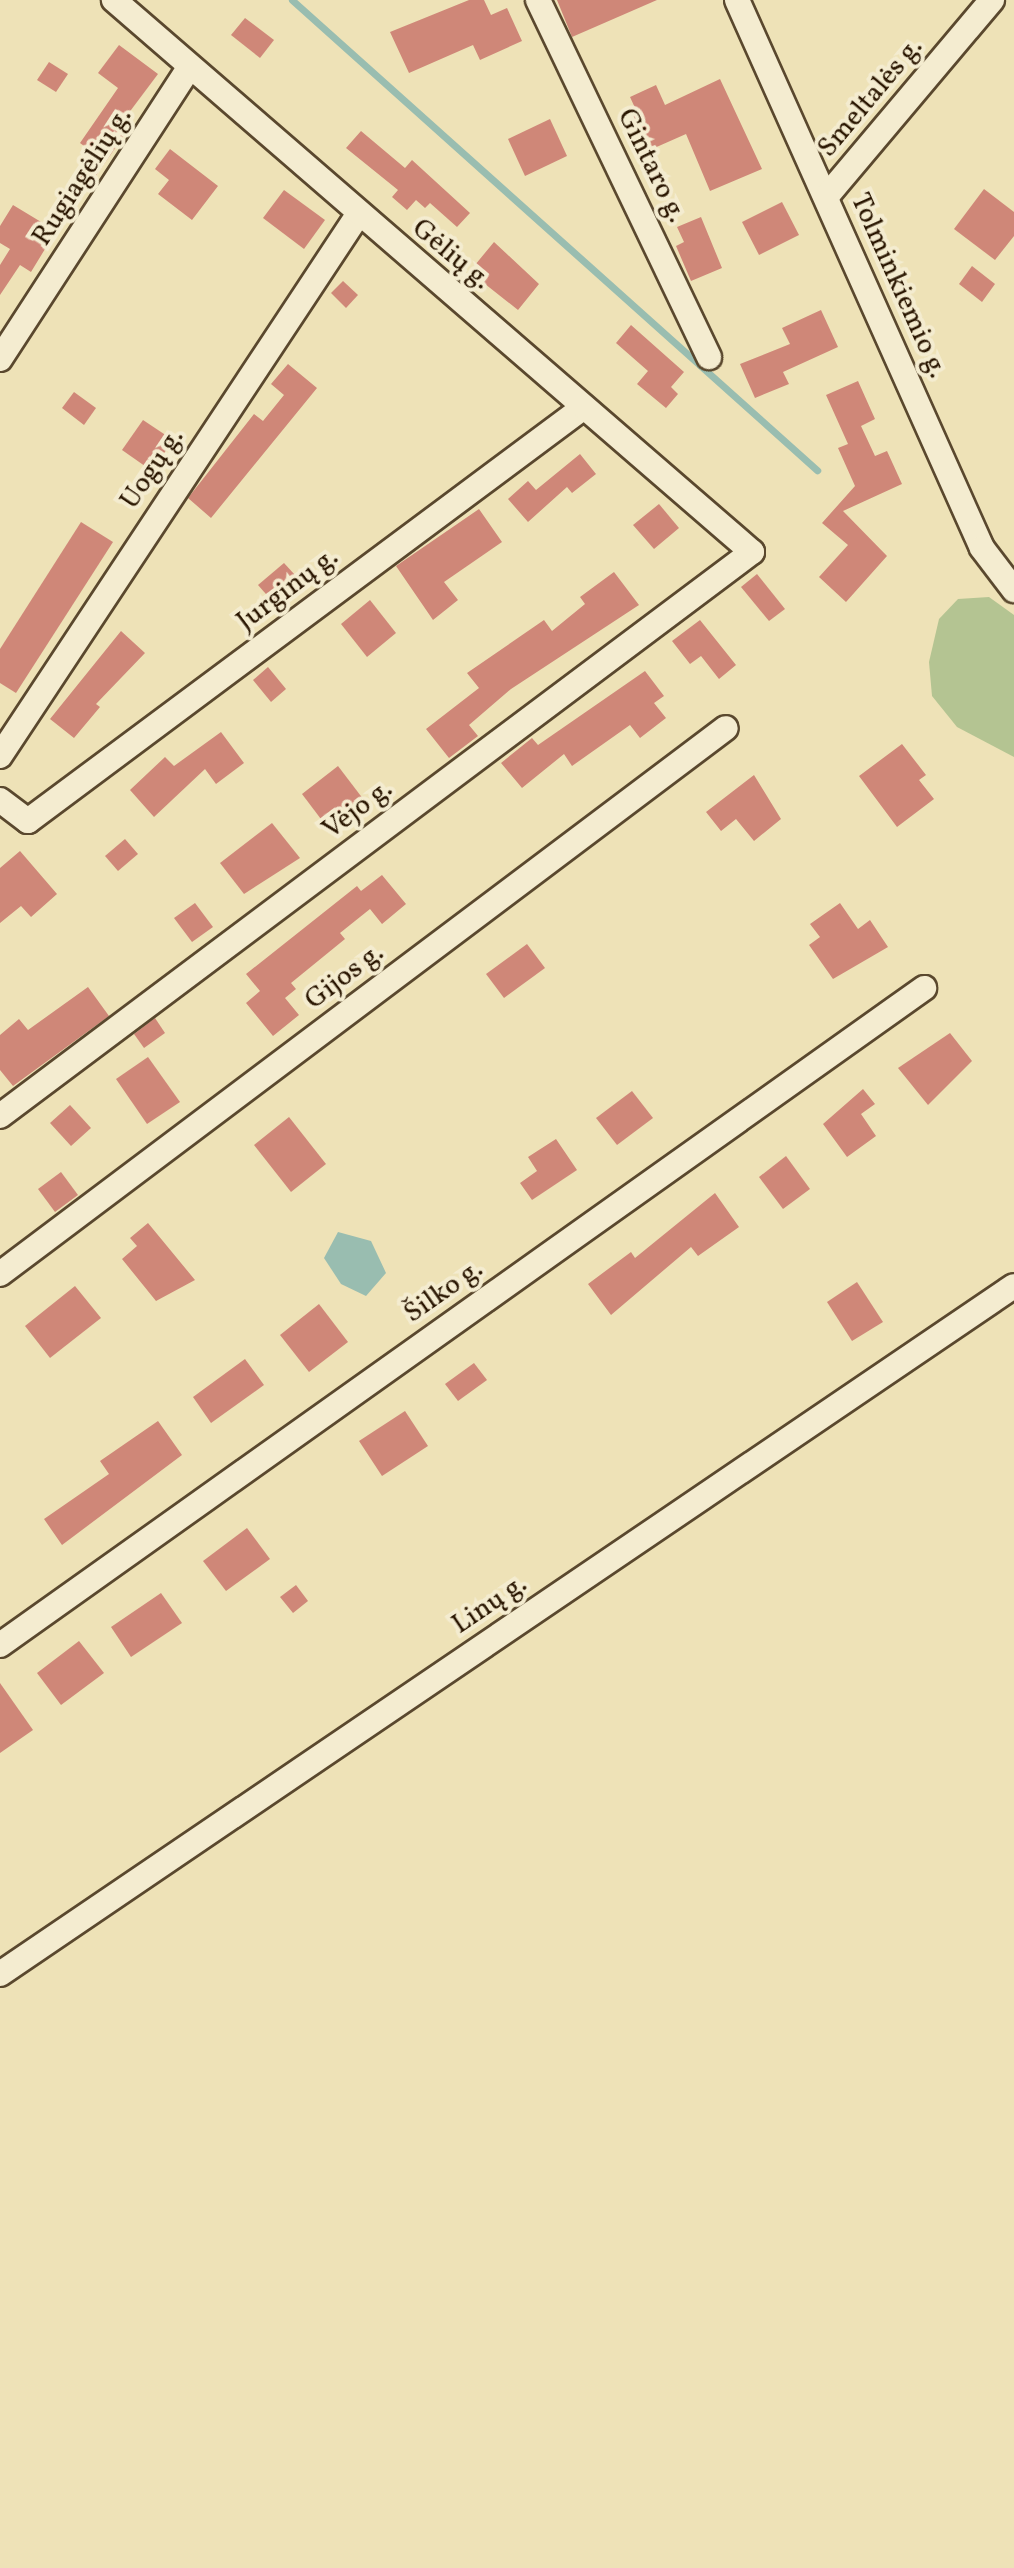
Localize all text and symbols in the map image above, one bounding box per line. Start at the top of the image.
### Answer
street label: Smeltalės g. [811,31,931,165]
street label: Rugiagėlių g. [26,101,140,253]
street label: Gintaro g. [609,104,693,228]
street label: Tolminkiemio g. [842,188,954,384]
street label: Gėlių g. [405,212,497,298]
street label: Uogų g. [114,422,192,516]
street label: Jurginų g. [231,541,345,639]
street label: Vėjo g. [316,773,400,847]
street label: Gijos g. [299,937,391,1017]
street label: Šilko g. [398,1253,490,1331]
street label: Linų g. [446,1568,534,1642]

